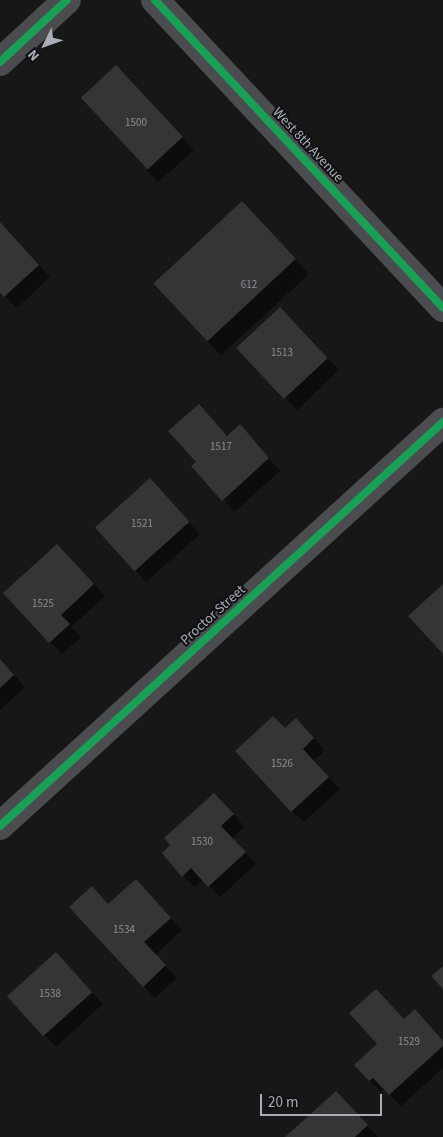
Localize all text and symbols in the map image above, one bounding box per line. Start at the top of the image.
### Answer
north arrow [20,20,70,70]
text: N [23,45,44,65]
street label: West 8th Avenue [269,104,347,186]
house number: 1500 [125,116,147,130]
house number: 612 [241,278,257,292]
house number: 1513 [271,346,293,360]
house number: 1517 [210,440,232,454]
house number: 1521 [131,517,153,531]
street label: Proctor Street [177,582,249,648]
house number: 1525 [32,597,54,611]
house number: 1526 [271,757,293,771]
house number: 1530 [191,835,213,849]
house number: 1534 [113,923,135,937]
house number: 1538 [39,987,61,1001]
house number: 1529 [398,1035,420,1049]
scale bar [263,1084,386,1116]
text: 20 m [268,1092,298,1113]

